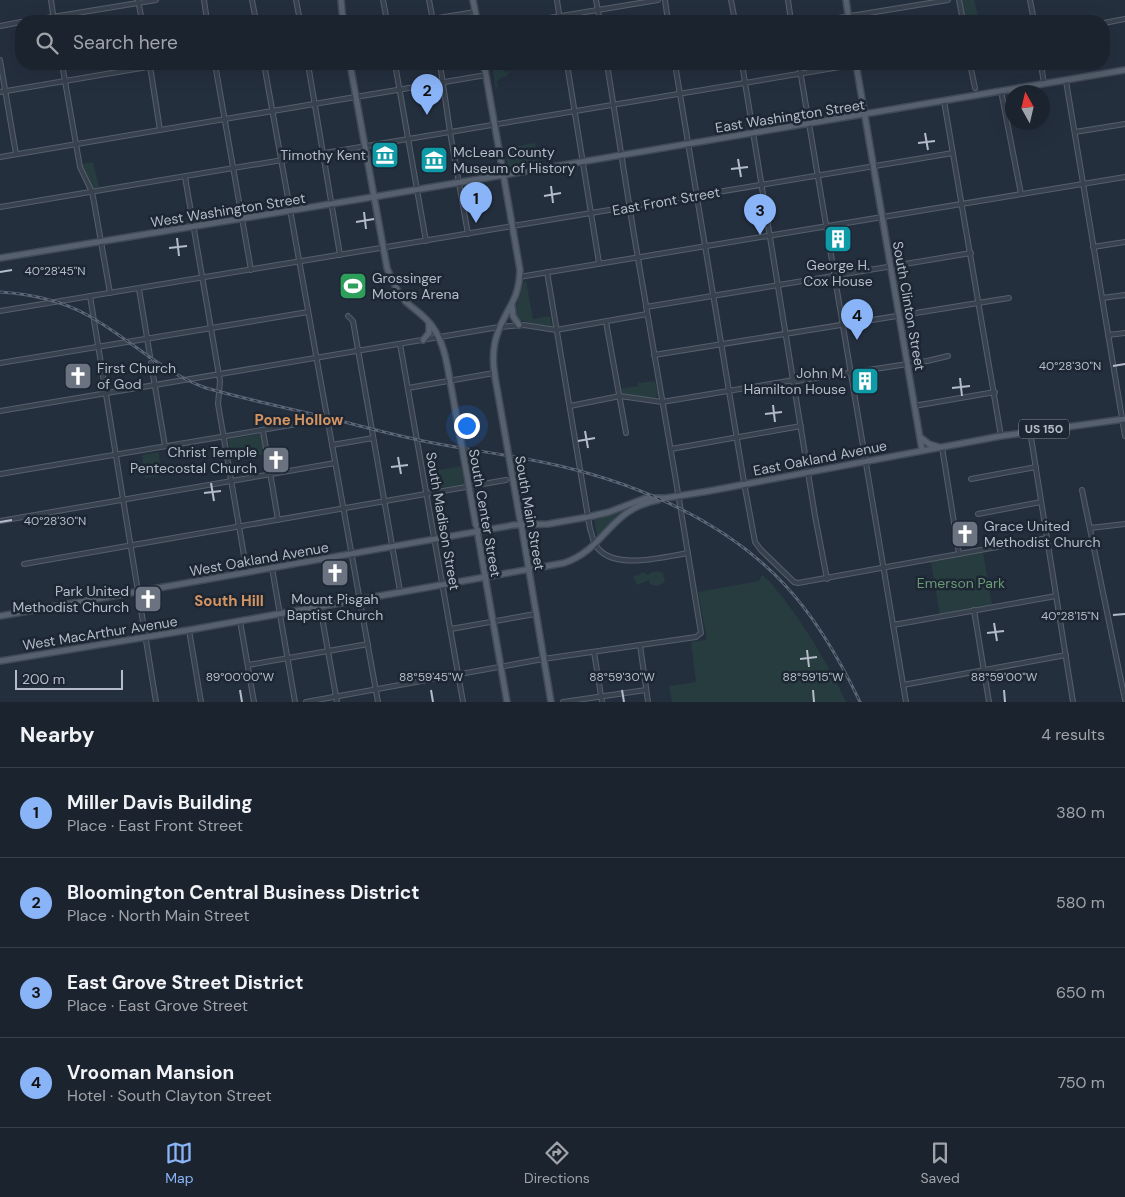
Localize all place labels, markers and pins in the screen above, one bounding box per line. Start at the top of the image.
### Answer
pin: 2 [411,74,443,115]
museum icon: Timothy Kent [370,140,400,170]
place label: McLean County Museum of History [453,143,575,177]
museum icon: McLean County Museum of History [419,145,449,175]
place label: Timothy Kent [280,146,366,164]
pin: 1 [460,182,492,223]
pin: 3 [744,194,776,235]
building icon: George H. Cox House [823,224,853,254]
place label: George H. Cox House [803,256,873,290]
place label: Grossinger Motors Arena [372,269,459,303]
sports icon: Grossinger Motors Arena [338,271,368,301]
pin: 4 [841,299,873,340]
place label: First Church of God [97,359,176,393]
church icon: First Church of God [63,361,93,391]
place label: John M. Hamilton House [744,364,846,398]
building icon: John M. Hamilton House [850,366,880,396]
place label: Christ Temple Pentecostal Church [130,443,257,477]
church icon: Christ Temple Pentecostal Church [261,445,291,475]
place label: Grace United Methodist Church [984,517,1100,551]
church icon: Grace United Methodist Church [950,519,980,549]
church icon: Mount Pisgah Baptist Church [320,558,350,588]
place label: Park United Methodist Church [13,582,129,616]
church icon: Park United Methodist Church [133,584,163,614]
place label: Mount Pisgah Baptist Church [287,590,383,624]

